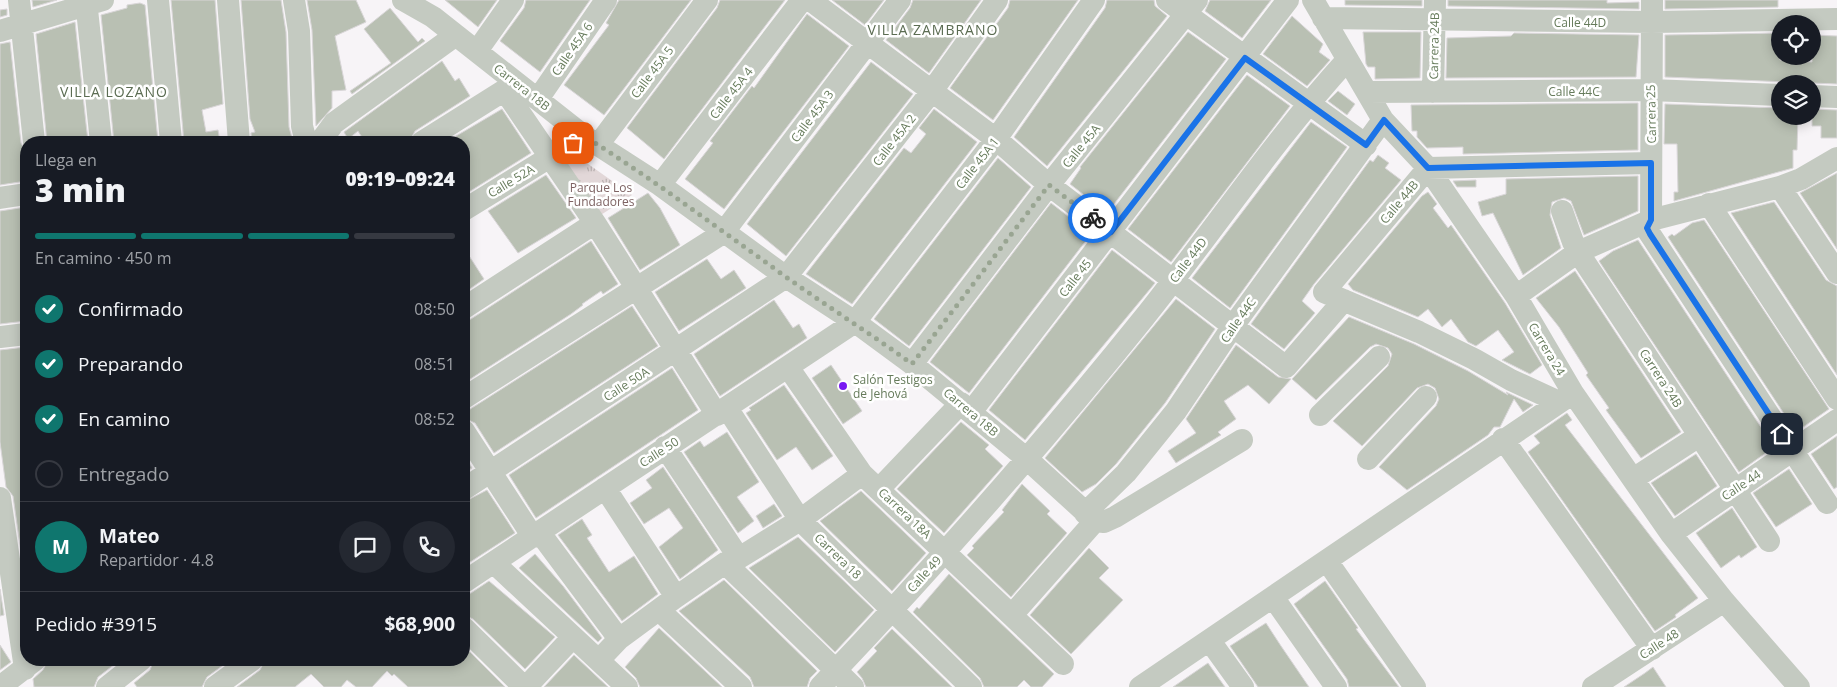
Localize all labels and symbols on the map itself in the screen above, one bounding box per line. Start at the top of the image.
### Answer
street label: Carrera 24B [1425,12,1443,80]
street label: Calle 44D [1554,14,1606,31]
street label: Calle 45A 6 [547,19,597,79]
district label: VILLA ZAMBRANO [868,20,998,39]
street label: Calle 45A 5 [627,42,677,102]
street label: Carrera 18B [490,60,554,114]
street label: Calle 45A 4 [705,63,757,122]
district label: VILLA LOZANO [60,82,168,101]
street label: Calle 44C [1548,83,1600,100]
street label: Carrera 25 [1642,84,1660,144]
street label: Calle 45A 3 [787,86,837,146]
street label: Calle 45A 2 [868,110,920,169]
street label: Calle 45A [1058,120,1104,171]
pin [552,122,594,164]
street label: Calle 45A 1 [951,134,1003,192]
street label: Calle 52A [485,160,538,202]
street label: Calle 44B [1376,177,1422,227]
park label: Parque Los Fundadores [568,179,635,210]
courier [1068,193,1118,243]
street label: Calle 44D [1165,234,1211,286]
street label: Calle 45 [1055,255,1095,301]
street label: Calle 44C [1216,294,1260,346]
street label: Carrera 24 [1524,319,1570,379]
street label: Carrera 24B [1636,345,1686,411]
street label: Calle 50A [600,363,653,405]
place label: Salón Testigos de Jehová [853,371,933,402]
marker: Salón Testigos de Jehová [837,380,849,392]
street label: Carrera 18B [940,384,1002,440]
pin [1761,413,1803,455]
street label: Calle 50 [636,433,682,471]
street label: Calle 44 [1718,466,1764,504]
street label: Carrera 18A [875,484,936,542]
street label: Carrera 18 [811,529,865,583]
street label: Calle 49 [903,552,945,596]
street label: Calle 48 [1636,625,1682,663]

